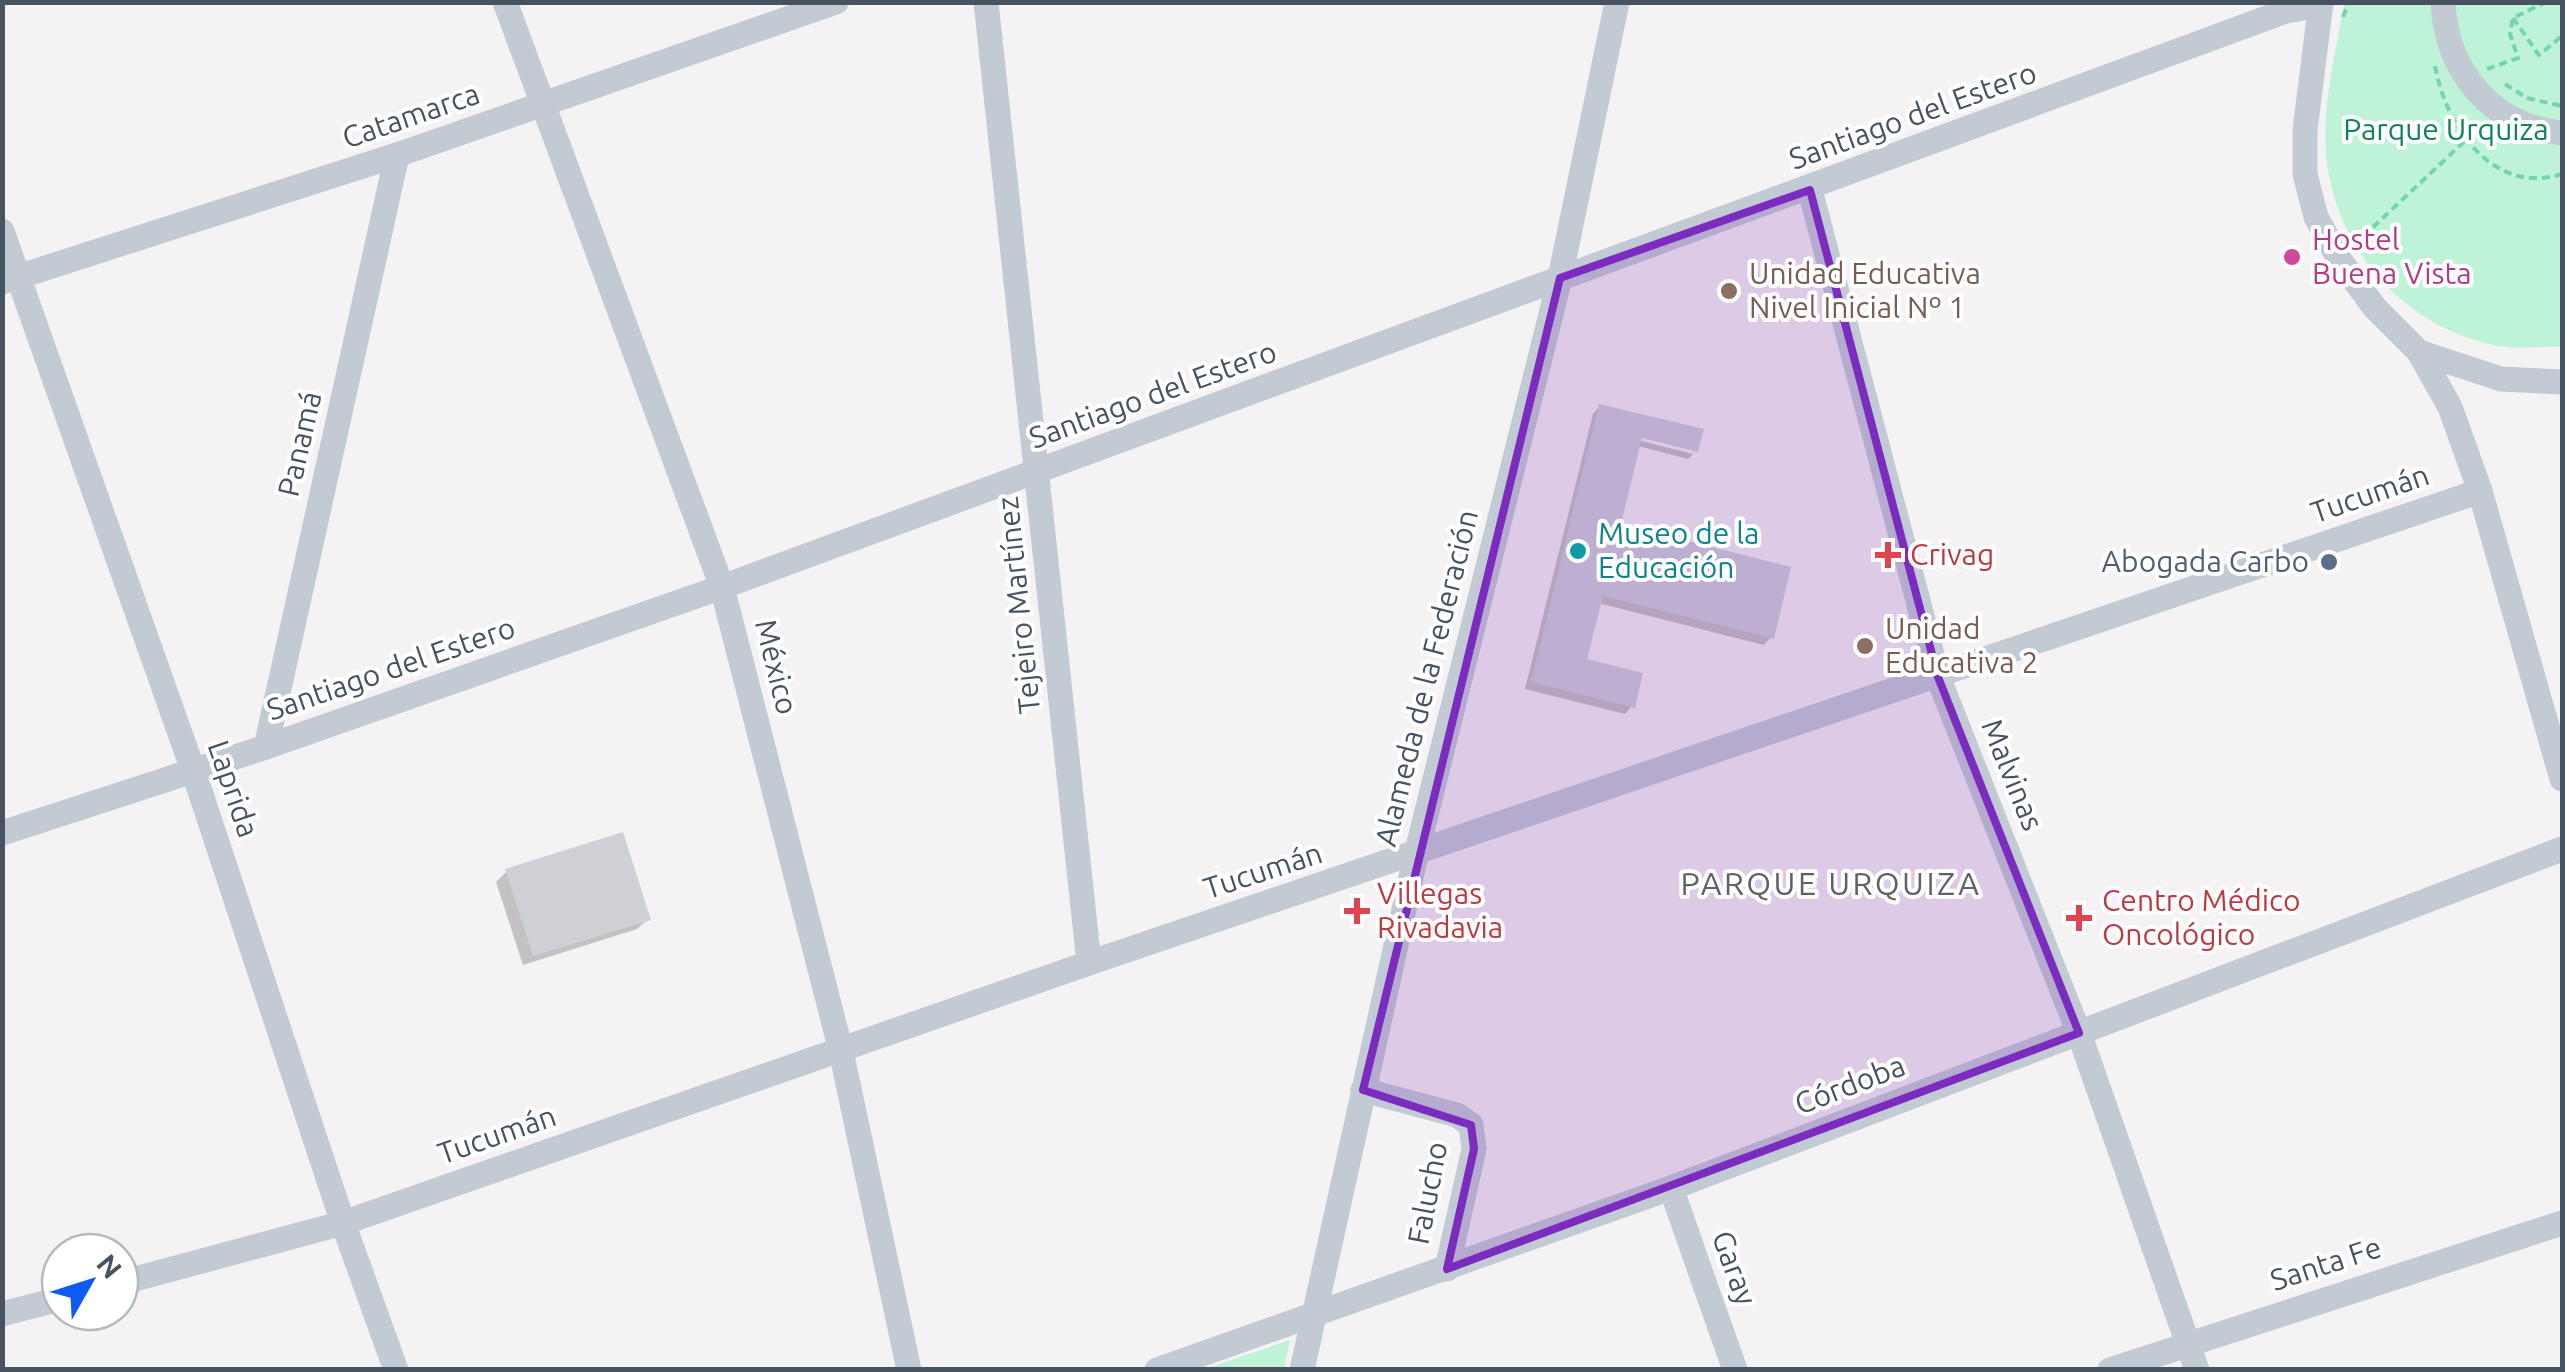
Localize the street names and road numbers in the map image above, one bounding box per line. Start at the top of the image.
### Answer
street label: Santiago del Estero [1785,55,2041,176]
street label: Catamarca [338,76,484,154]
street label: Santiago del Estero [1025,334,1281,455]
street label: Panamá [270,388,328,500]
street label: Tucumán [2306,457,2433,529]
street label: Tejeiro Martínez [990,495,1046,715]
street label: Alameda de la Federación [1368,506,1484,849]
street label: Santiago del Estero [262,610,519,727]
street label: México [749,616,805,718]
street label: Malvinas [1975,714,2051,835]
street label: Laprida [202,736,266,841]
street label: Tucumán [1199,835,1326,905]
street label: Córdoba [1790,1048,1910,1121]
street label: Tucumán [433,1098,560,1170]
street label: Falucho [1400,1139,1454,1247]
street label: Garay [1706,1226,1764,1309]
street label: Santa Fe [2266,1229,2385,1297]

